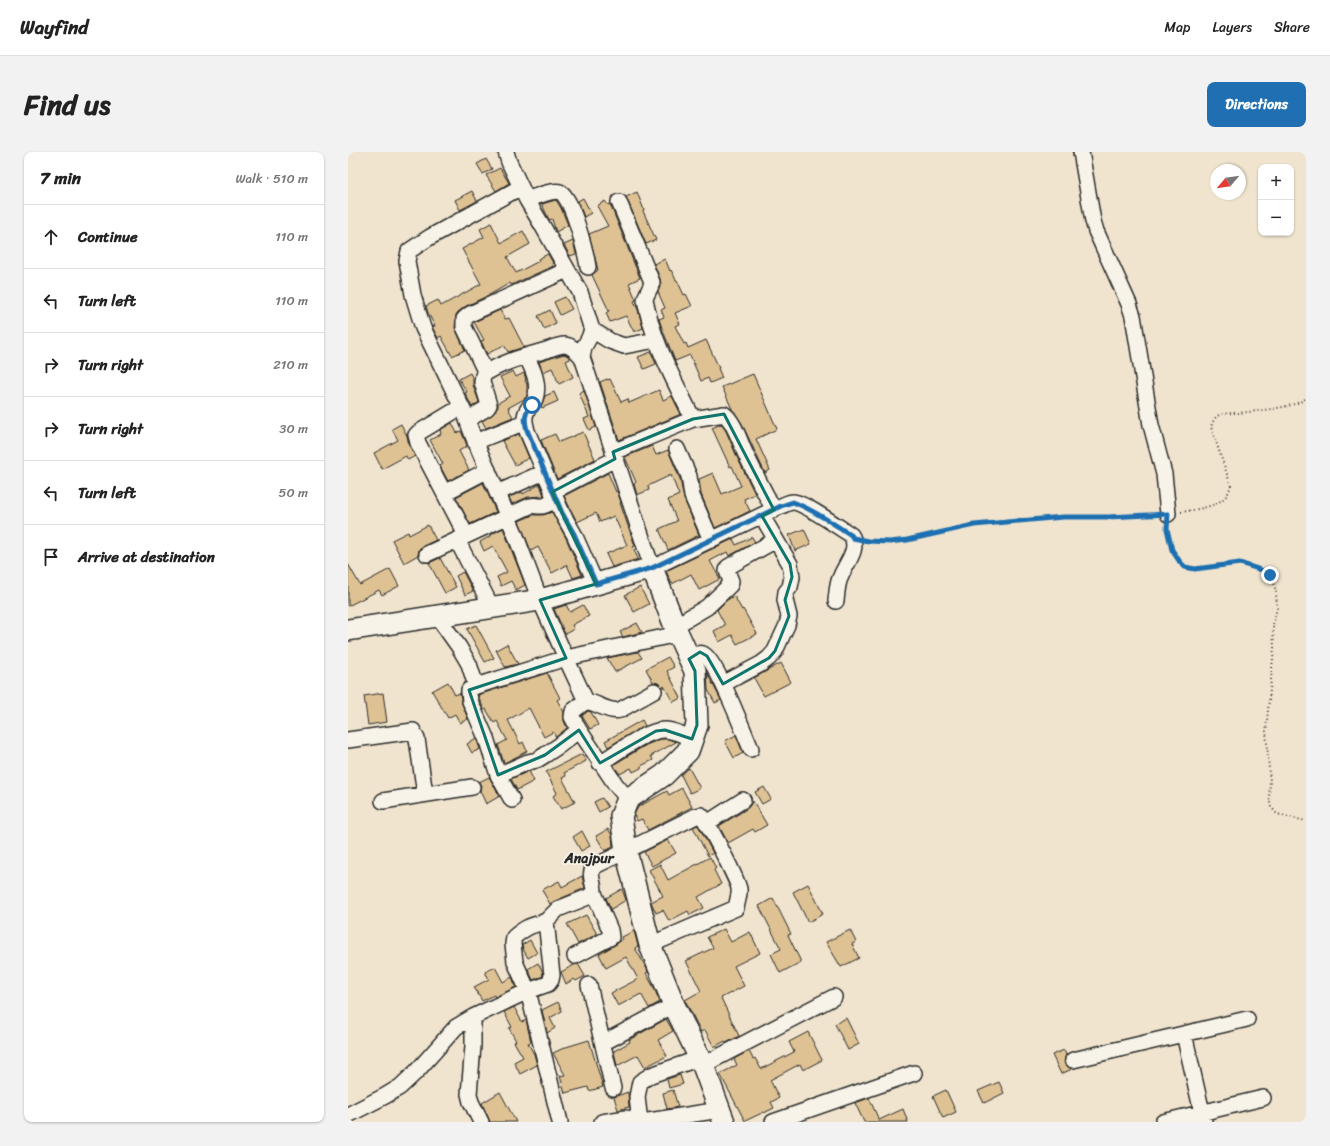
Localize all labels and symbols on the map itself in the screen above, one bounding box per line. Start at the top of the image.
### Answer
north arrow [1210,164,1246,200]
route start [523,396,541,414]
route end [1261,566,1279,584]
district label: Anajpur [564,846,615,871]

